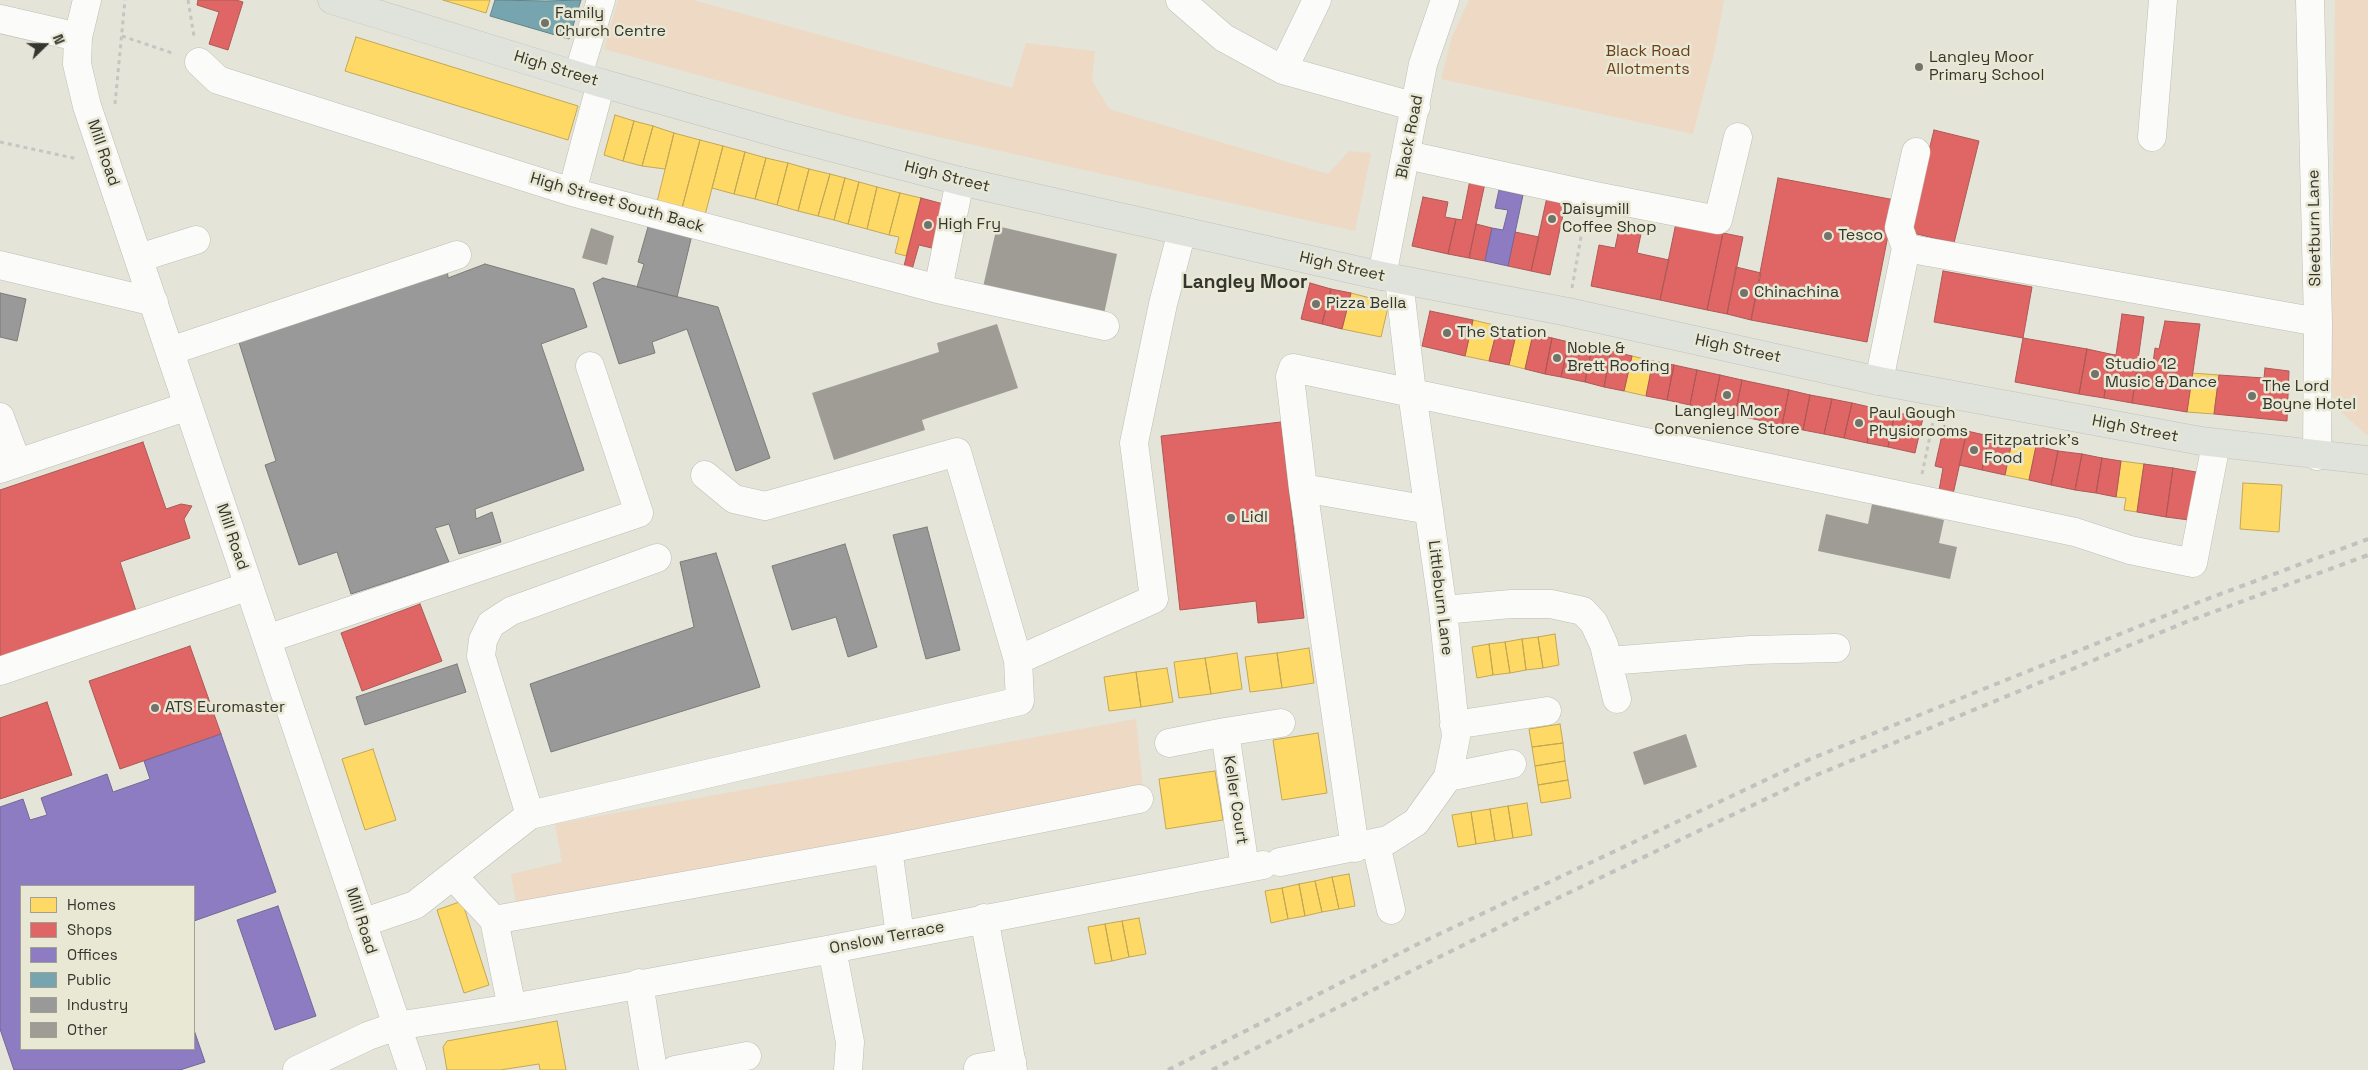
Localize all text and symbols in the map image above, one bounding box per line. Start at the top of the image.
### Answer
place label: Family Church Centre [555,4,666,42]
marker: Family Church Centre [539,17,551,29]
north arrow [20,20,70,70]
text: N [49,32,69,47]
park label: Black Road Allotments [1605,42,1691,80]
street label: High Street [511,47,601,91]
place label: Langley Moor Primary School [1929,48,2044,86]
marker: Langley Moor Primary School [1913,61,1925,73]
street label: Black Road [1392,93,1428,181]
street label: Mill Road [83,117,123,189]
street label: High Street [902,157,992,197]
street label: High Street South Back [528,169,706,237]
street label: Sleetburn Lane [2304,169,2326,287]
place label: Daisymill Coffee Shop [1562,200,1657,238]
marker: Daisymill Coffee Shop [1546,213,1558,225]
place label: High Fry [938,215,1001,235]
marker: High Fry [922,219,934,231]
place label: Tesco [1838,226,1883,246]
marker: Tesco [1822,230,1834,242]
street label: High Street [1297,248,1387,286]
district label: Langley Moor [1182,272,1308,294]
place label: Chinachina [1754,283,1839,303]
marker: Chinachina [1738,287,1750,299]
place label: Pizza Bella [1326,294,1407,314]
marker: Pizza Bella [1310,298,1322,310]
place label: The Station [1457,323,1547,343]
marker: The Station [1441,327,1453,339]
street label: High Street [1693,331,1783,367]
place label: Noble & Brett Roofing [1567,339,1670,377]
marker: Noble & Brett Roofing [1551,352,1563,364]
place label: Studio 12 Music & Dance [2105,355,2217,393]
marker: Studio 12 Music & Dance [2089,368,2101,380]
place label: The Lord Boyne Hotel [2262,377,2356,415]
marker: Langley Moor Convenience Store [1721,389,1733,401]
marker: The Lord Boyne Hotel [2246,390,2258,402]
place label: Langley Moor Convenience Store [1654,402,1800,440]
place label: Paul Gough Physiorooms [1869,404,1968,442]
street label: High Street [2090,411,2180,447]
marker: Paul Gough Physiorooms [1853,417,1865,429]
place label: Fitzpatrick's Food [1984,431,2079,469]
marker: Fitzpatrick's Food [1968,444,1980,456]
street label: Mill Road [212,501,252,573]
place label: Lidl [1241,508,1268,528]
marker: Lidl [1225,512,1237,524]
street label: Littleburn Lane [1423,539,1457,657]
place label: ATS Euromaster [165,698,285,718]
marker: ATS Euromaster [149,702,161,714]
street label: Keller Court [1219,754,1251,846]
legend [20,885,195,1050]
street label: Mill Road [341,885,381,957]
text: Homes [67,895,116,914]
street label: Onslow Terrace [828,917,946,959]
text: Shops [67,920,112,939]
text: Offices [67,945,118,964]
text: Public [67,970,111,989]
text: Industry [67,995,128,1014]
text: Other [67,1020,108,1039]

